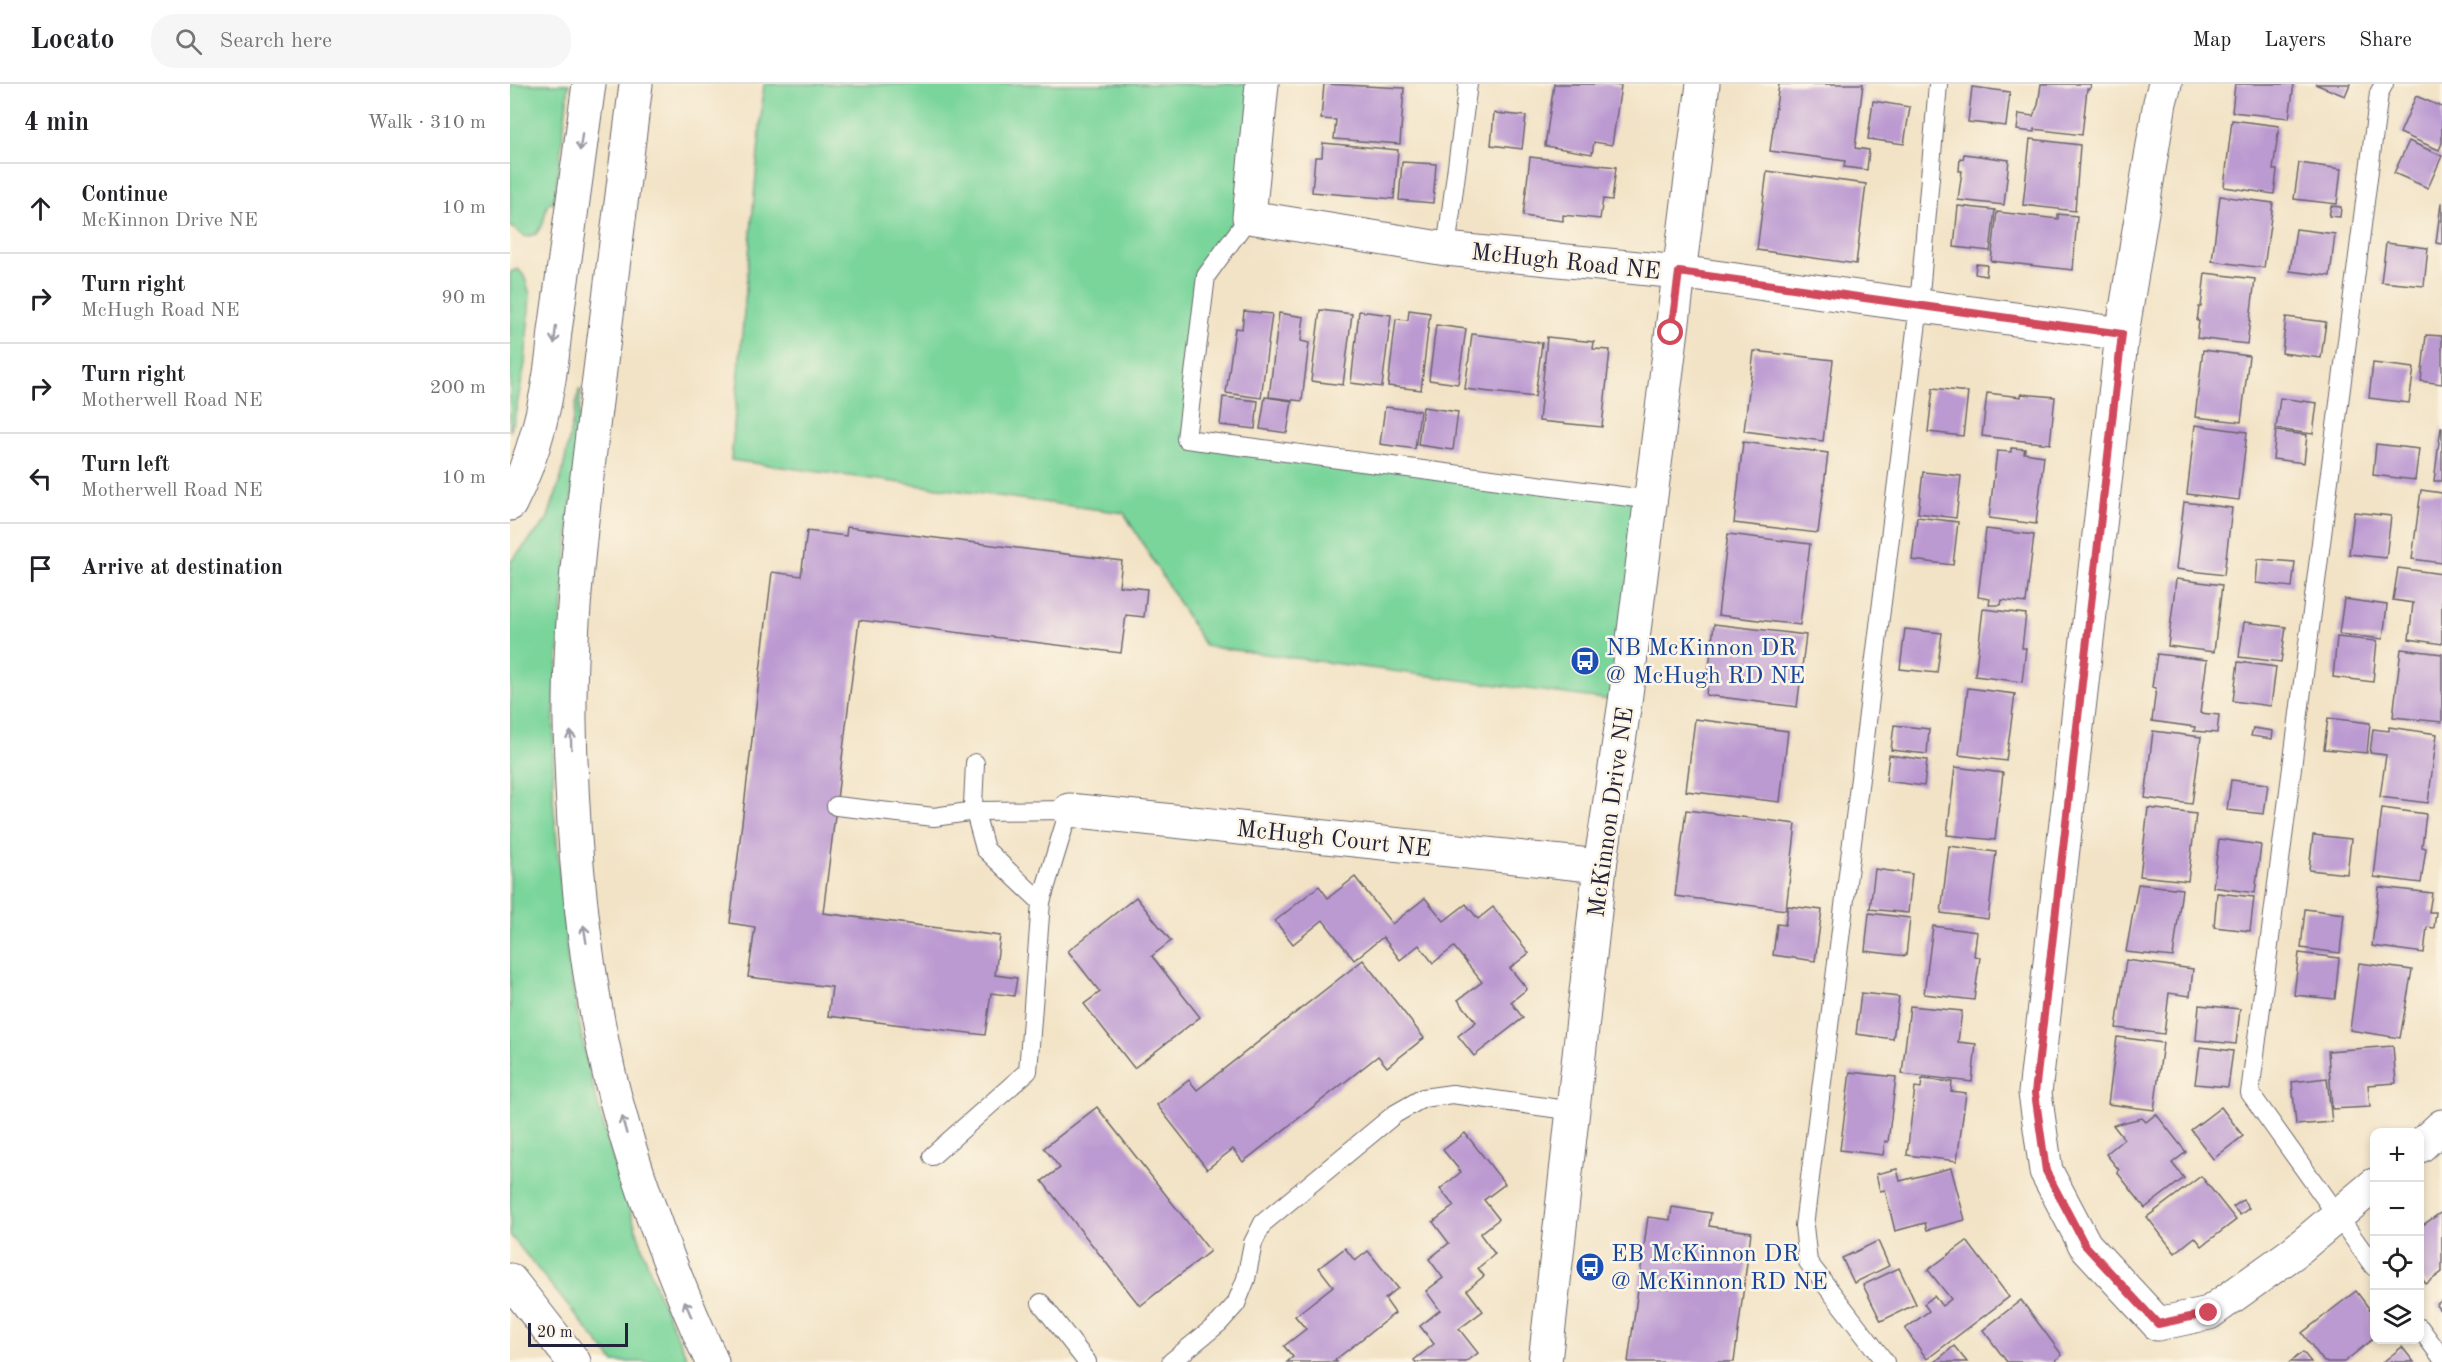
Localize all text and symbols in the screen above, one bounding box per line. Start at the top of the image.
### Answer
search box [151,14,571,68]
icon: search [172,25,205,58]
text: Locato [30,27,115,55]
text: Search here [220,30,332,52]
text: Map [2192,30,2231,51]
text: Layers [2264,30,2326,51]
text: Share [2359,30,2412,51]
text: 4 min [24,110,89,136]
text: Walk · 310 m [367,113,486,133]
one-way arrow [576,132,587,151]
text: Continue [81,184,168,206]
icon: ahead [24,192,57,225]
text: 10 m [441,198,486,218]
text: McKinnon Drive NE [81,211,258,231]
street label: McHugh Road NE [1470,241,1662,285]
text: Turn right [81,274,185,296]
icon: right [24,282,57,315]
text: 90 m [441,288,486,308]
text: McHugh Road NE [81,301,240,321]
route start [1657,319,1683,345]
one-way arrow [549,325,560,345]
text: Turn right [81,364,185,386]
icon: right [24,372,57,405]
text: 200 m [430,378,486,398]
text: Motherwell Road NE [81,391,262,411]
text: Turn left [81,454,170,476]
icon: left [24,462,57,495]
text: 10 m [441,468,486,488]
text: Motherwell Road NE [81,481,262,501]
icon: arrive [24,552,57,585]
text: Arrive at destination [81,557,283,579]
place label: NB McKinnon DR @ McHugh RD NE [1606,637,1805,689]
bus stop icon: NB McKinnon DR @ McHugh RD NE [1569,645,1601,677]
street label: McKinnon Drive NE [1585,706,1639,919]
one-way arrow [565,730,577,750]
street label: McHugh Court NE [1235,818,1432,862]
one-way arrow [579,925,590,944]
one-way arrow [618,1116,629,1135]
map controls [2370,1128,2424,1344]
button: + [2370,1128,2424,1182]
button: − [2370,1182,2424,1236]
button: locate [2370,1236,2424,1290]
place label: EB McKinnon DR @ McKinnon RD NE [1611,1243,1828,1295]
bus stop icon: EB McKinnon DR @ McKinnon RD NE [1574,1251,1606,1283]
button: layers [2370,1290,2424,1344]
route end [2195,1299,2221,1325]
one-way arrow [682,1300,693,1318]
scale bar [528,1320,628,1348]
text: 20 m [537,1325,573,1341]

